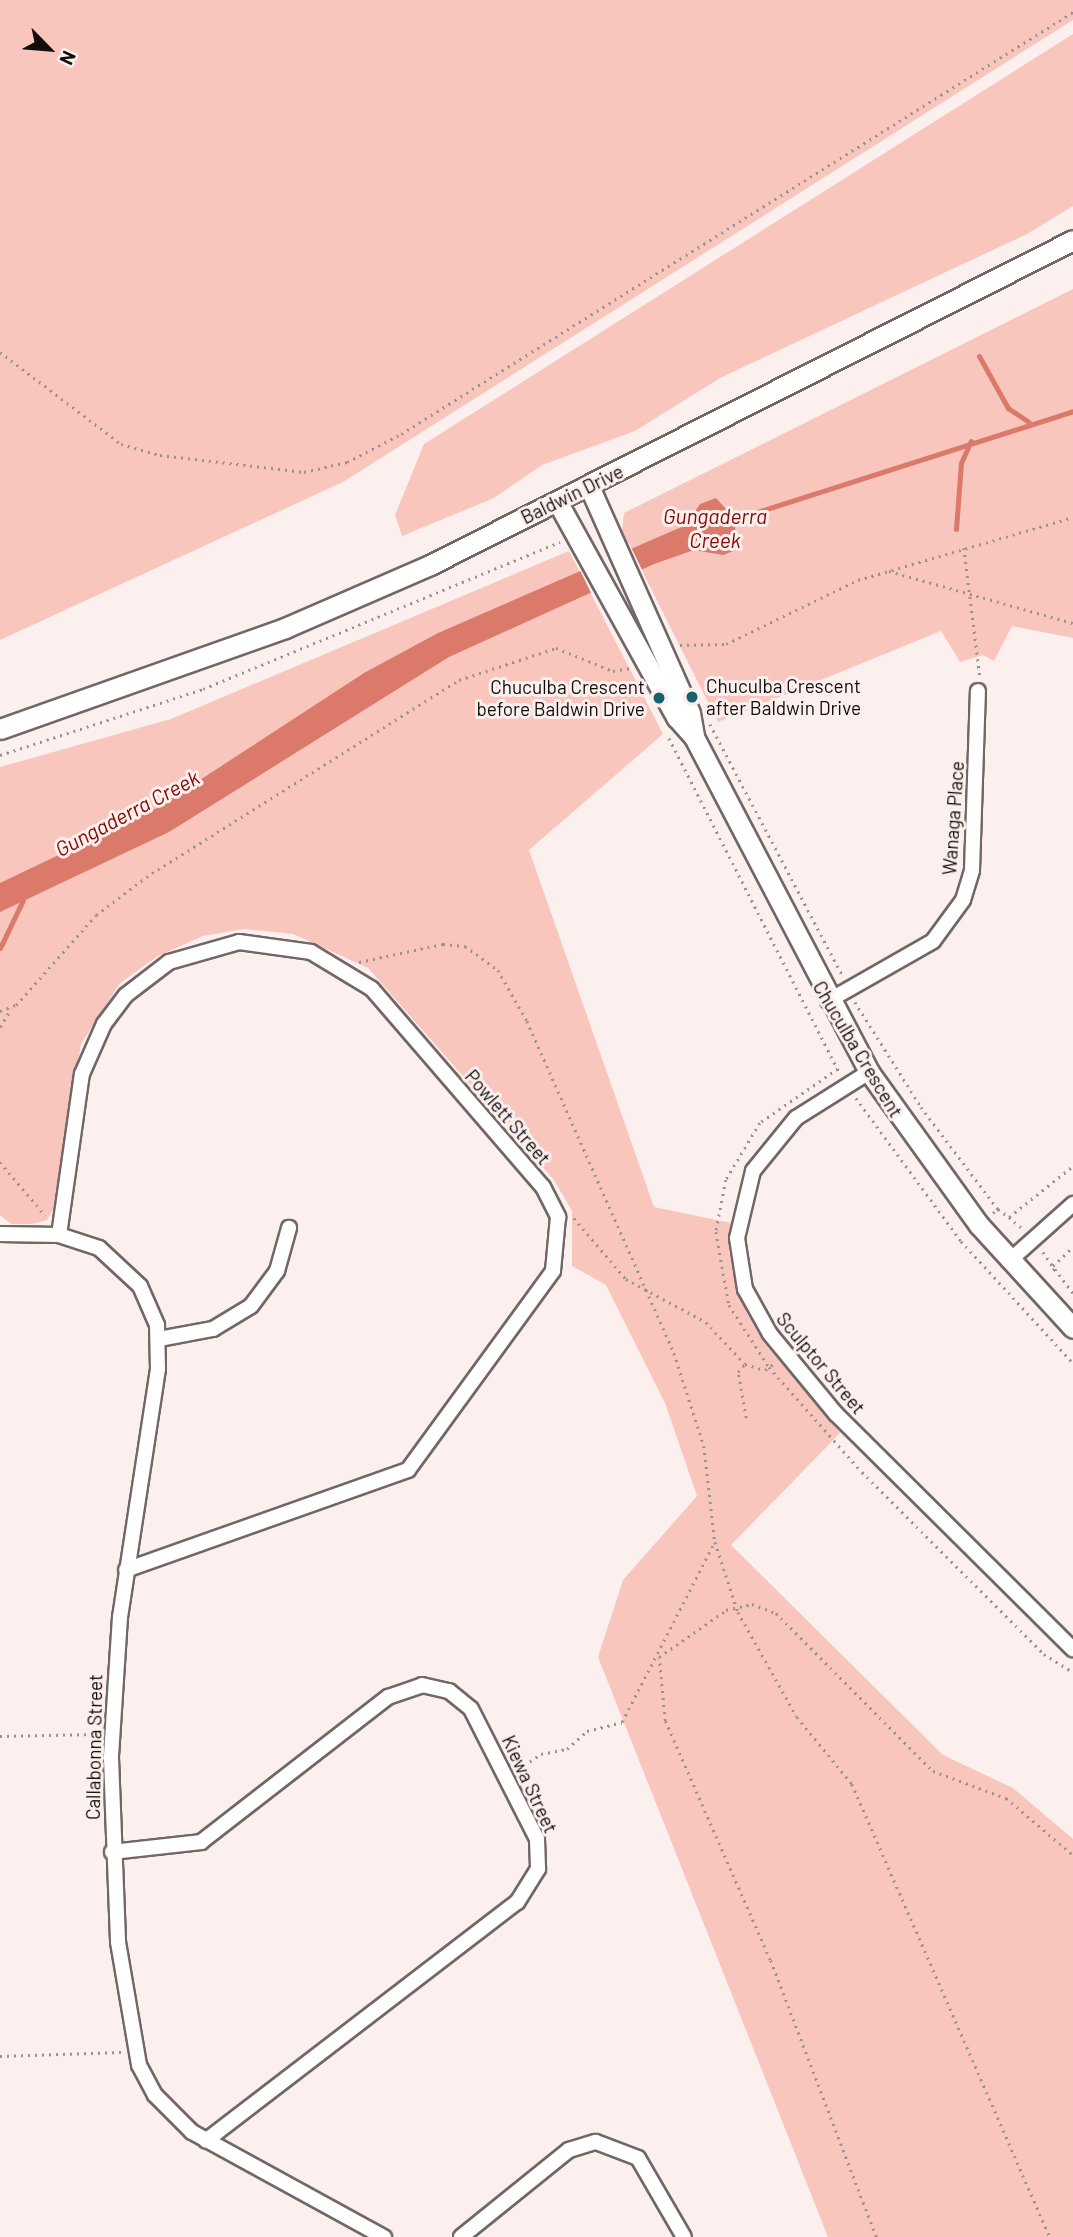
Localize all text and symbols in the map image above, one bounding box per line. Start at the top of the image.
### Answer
north arrow [14,14,84,84]
text: N [55,47,82,69]
street label: Baldwin Drive [517,459,627,529]
water label: Gungaderra Creek [663,503,767,553]
place label: Chuculba Crescent after Baldwin Drive [706,675,861,719]
place label: Chuculba Crescent before Baldwin Drive [477,676,645,720]
marker: Chuculba Crescent after Baldwin Drive [684,689,700,705]
marker: Chuculba Crescent before Baldwin Drive [651,690,667,706]
street label: Wanaga Place [938,760,968,876]
water label: Gungaderra Creek [51,764,203,862]
street label: Chuculba Crescent [808,977,908,1121]
street label: Powlett Street [461,1065,555,1169]
street label: Sculptor Street [772,1308,870,1418]
street label: Callabonna Street [81,1674,107,1820]
street label: Kiewa Street [497,1732,563,1836]

